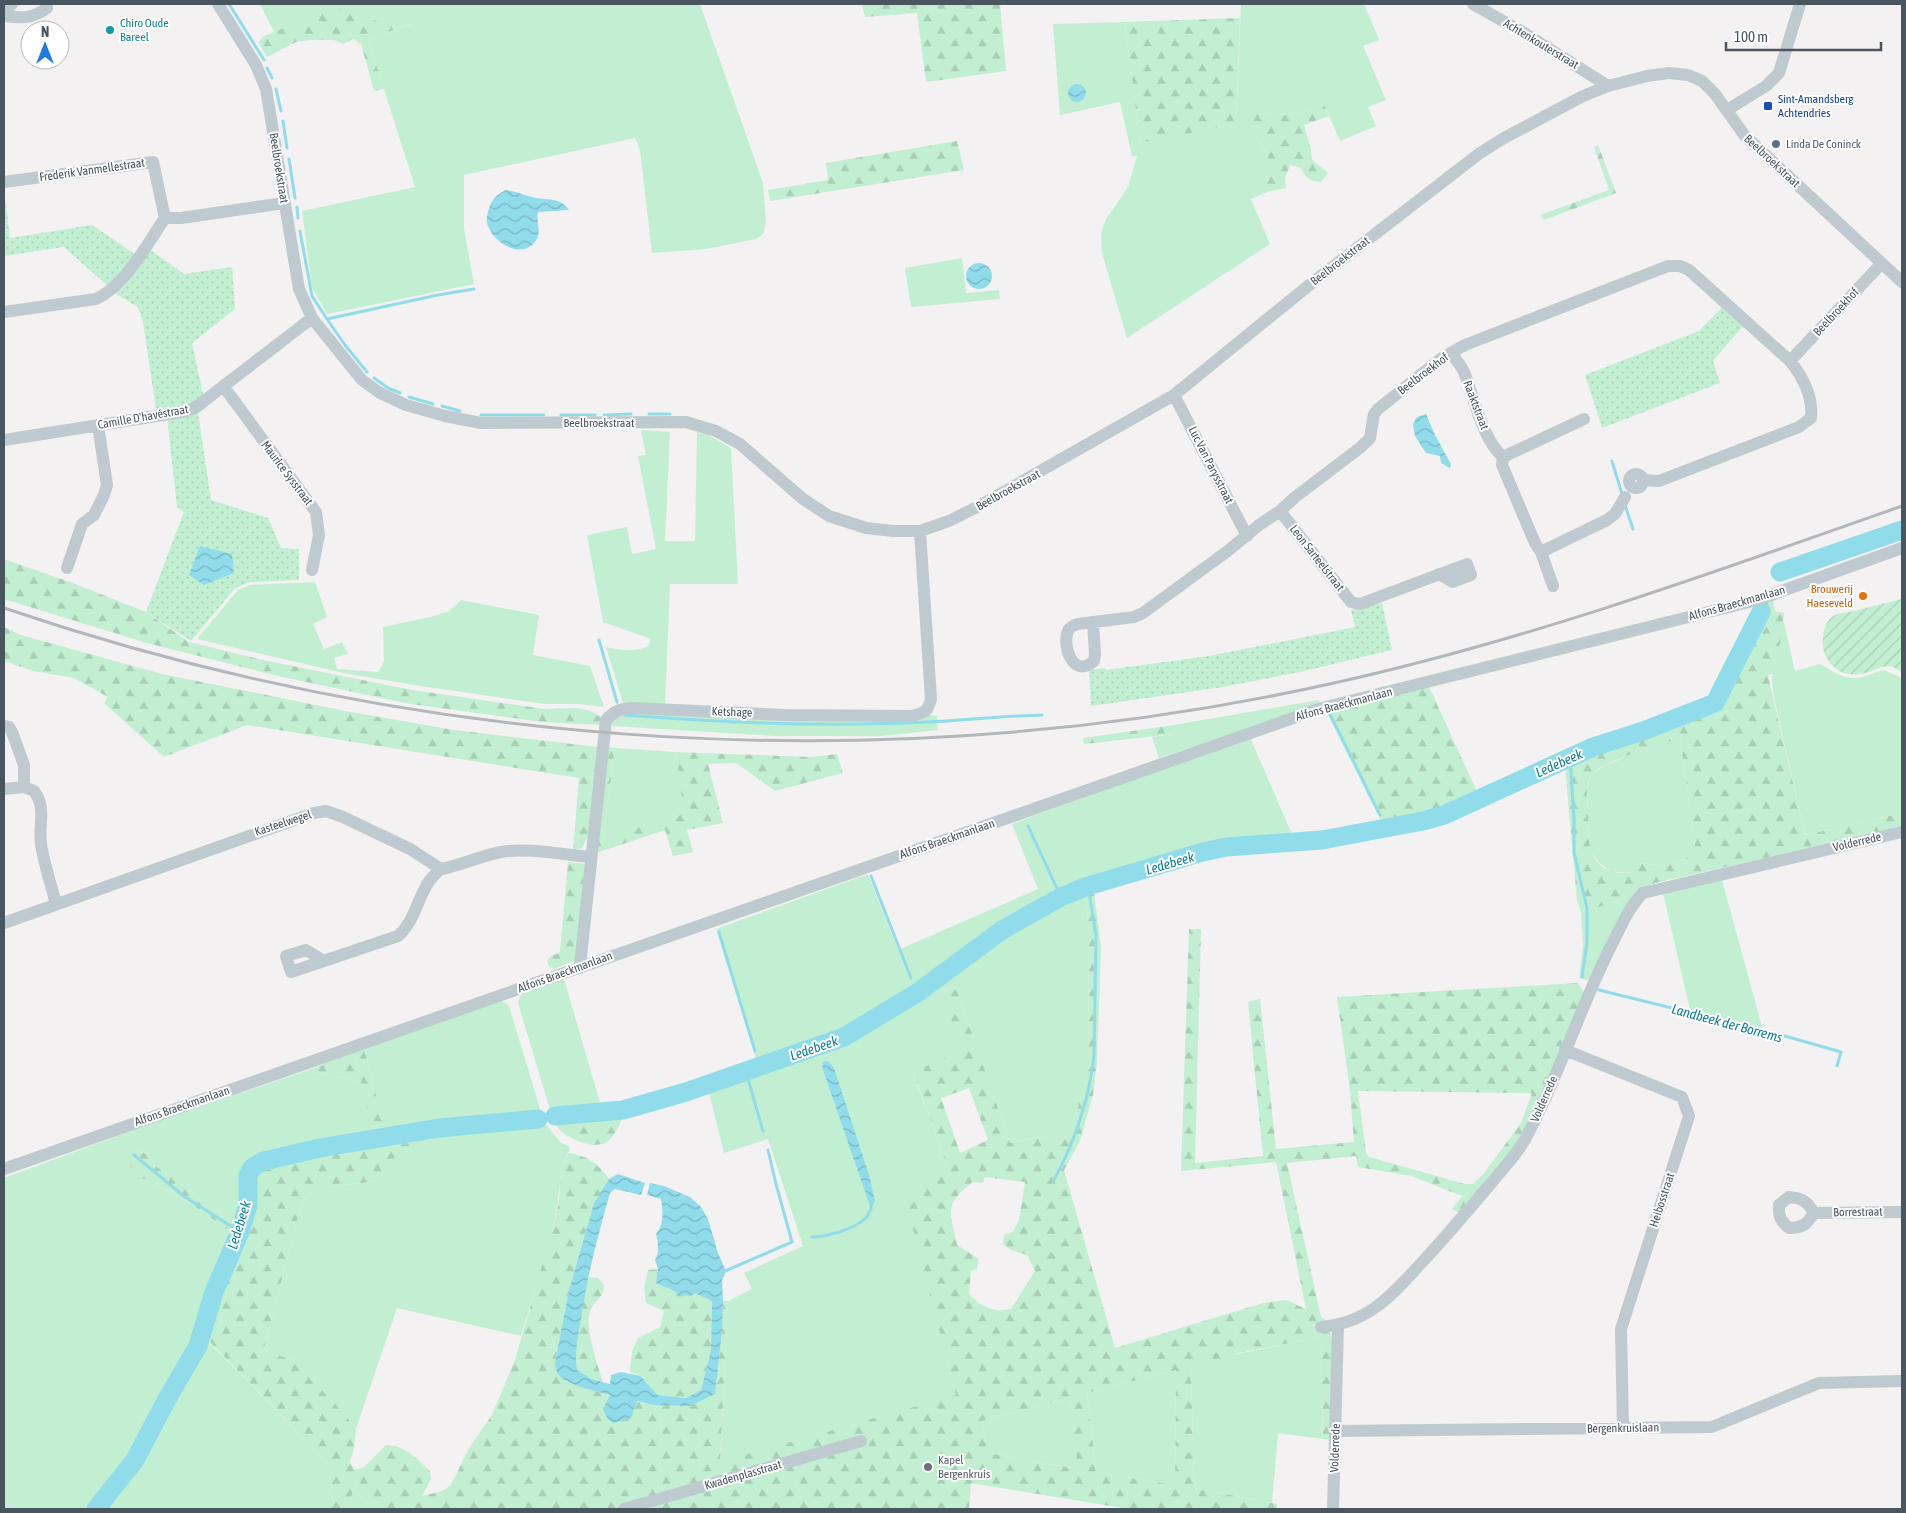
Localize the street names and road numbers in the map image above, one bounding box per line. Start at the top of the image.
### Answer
street label: Achtenkouterstraat [1501,16,1582,72]
street label: Beelbroekstraat [267,132,292,205]
street label: Beelbroekstraat [1741,132,1803,191]
street label: Frederik Vanmellestraat [38,156,146,184]
street label: Beelbroekstraat [1308,233,1373,288]
street label: Beelbroekhof [1810,285,1862,339]
street label: Beelbroekhof [1395,350,1452,398]
street label: Raaktstraat [1460,378,1492,432]
street label: Camille D'havéstraat [97,402,190,432]
street label: Beelbroekstraat [564,416,635,430]
street label: Luc Van Parysstraat [1186,424,1237,506]
street label: Maurice Sysstraat [258,438,316,508]
street label: Beelbroekstraat [974,466,1043,513]
street label: Leon Sarteelstraat [1287,522,1348,594]
street label: Alfons Braeckmanlaan [1687,583,1787,623]
street label: Alfons Braeckmanlaan [1294,684,1394,724]
street label: Ketshage [711,704,753,720]
street label: Kasteelwegel [253,807,314,839]
street label: Alfons Braeckmanlaan [898,816,996,862]
street label: Volderrede [1832,830,1882,854]
street label: Alfons Braeckmanlaan [516,948,614,996]
street label: Volderrede [1528,1074,1560,1124]
street label: Alfons Braeckmanlaan [133,1083,231,1129]
street label: Heibosstraat [1647,1171,1678,1229]
street label: Borrestraat [1833,1205,1883,1219]
street label: Bergenkruislaan [1587,1420,1659,1436]
street label: Volderrede [1327,1423,1343,1473]
street label: Kwadenplasstraat [703,1457,784,1493]

